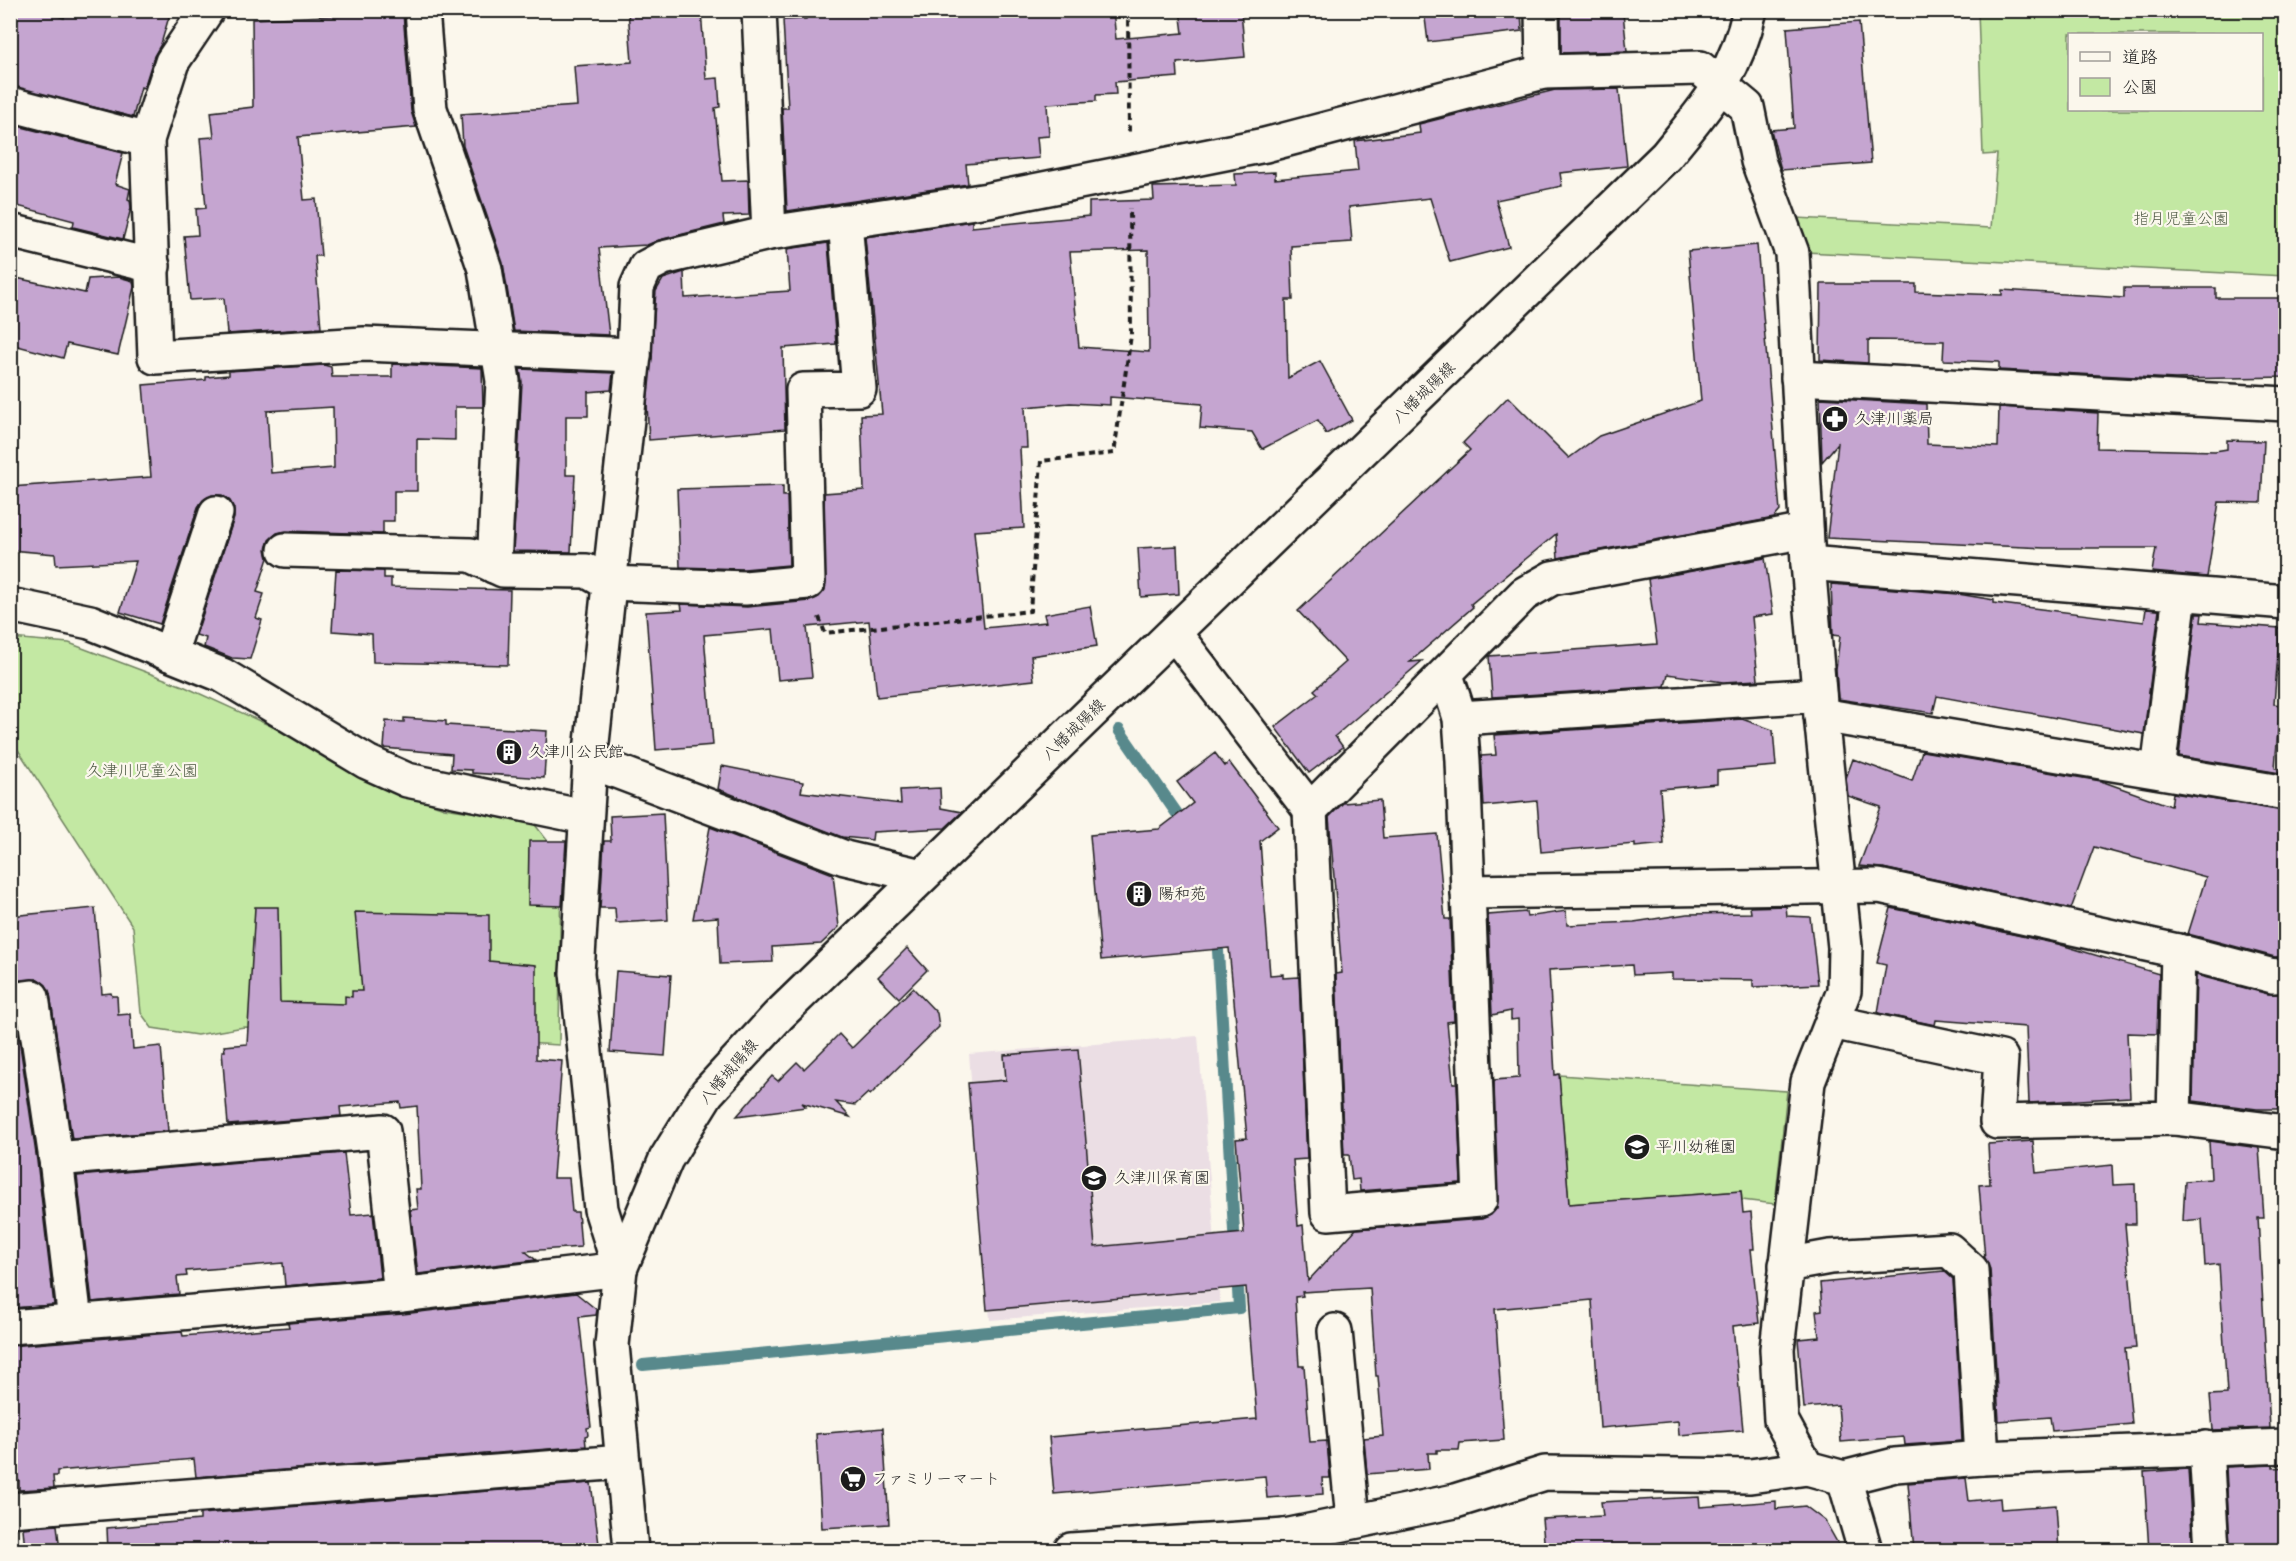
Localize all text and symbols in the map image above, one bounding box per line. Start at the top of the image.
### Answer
legend [2068,33,2263,111]
text: 道路 [2122,44,2158,73]
text: 公園 [2122,74,2158,103]
park label: 指月児童公園 [2133,207,2229,232]
street label: 八幡城陽線 [1387,356,1461,430]
pharmacy icon: 久津川薬局 [1820,404,1850,434]
place label: 久津川薬局 [1854,407,1934,432]
street label: 八幡城陽線 [1037,693,1111,767]
building icon: 久津川公民館 [494,737,524,767]
place label: 久津川公民館 [528,740,624,765]
park label: 久津川児童公園 [86,759,198,784]
building icon: 陽和苑 [1124,879,1154,909]
place label: 陽和苑 [1158,882,1206,907]
street label: 八幡城陽線 [693,1034,765,1110]
school or university icon: 平川幼稚園 [1622,1132,1652,1162]
place label: 平川幼稚園 [1656,1135,1736,1160]
school or university icon: 久津川保育園 [1079,1163,1109,1193]
place label: 久津川保育園 [1114,1166,1210,1191]
supermarket icon: ファミリーマート [838,1464,868,1494]
place label: ファミリーマート [872,1467,1000,1492]

